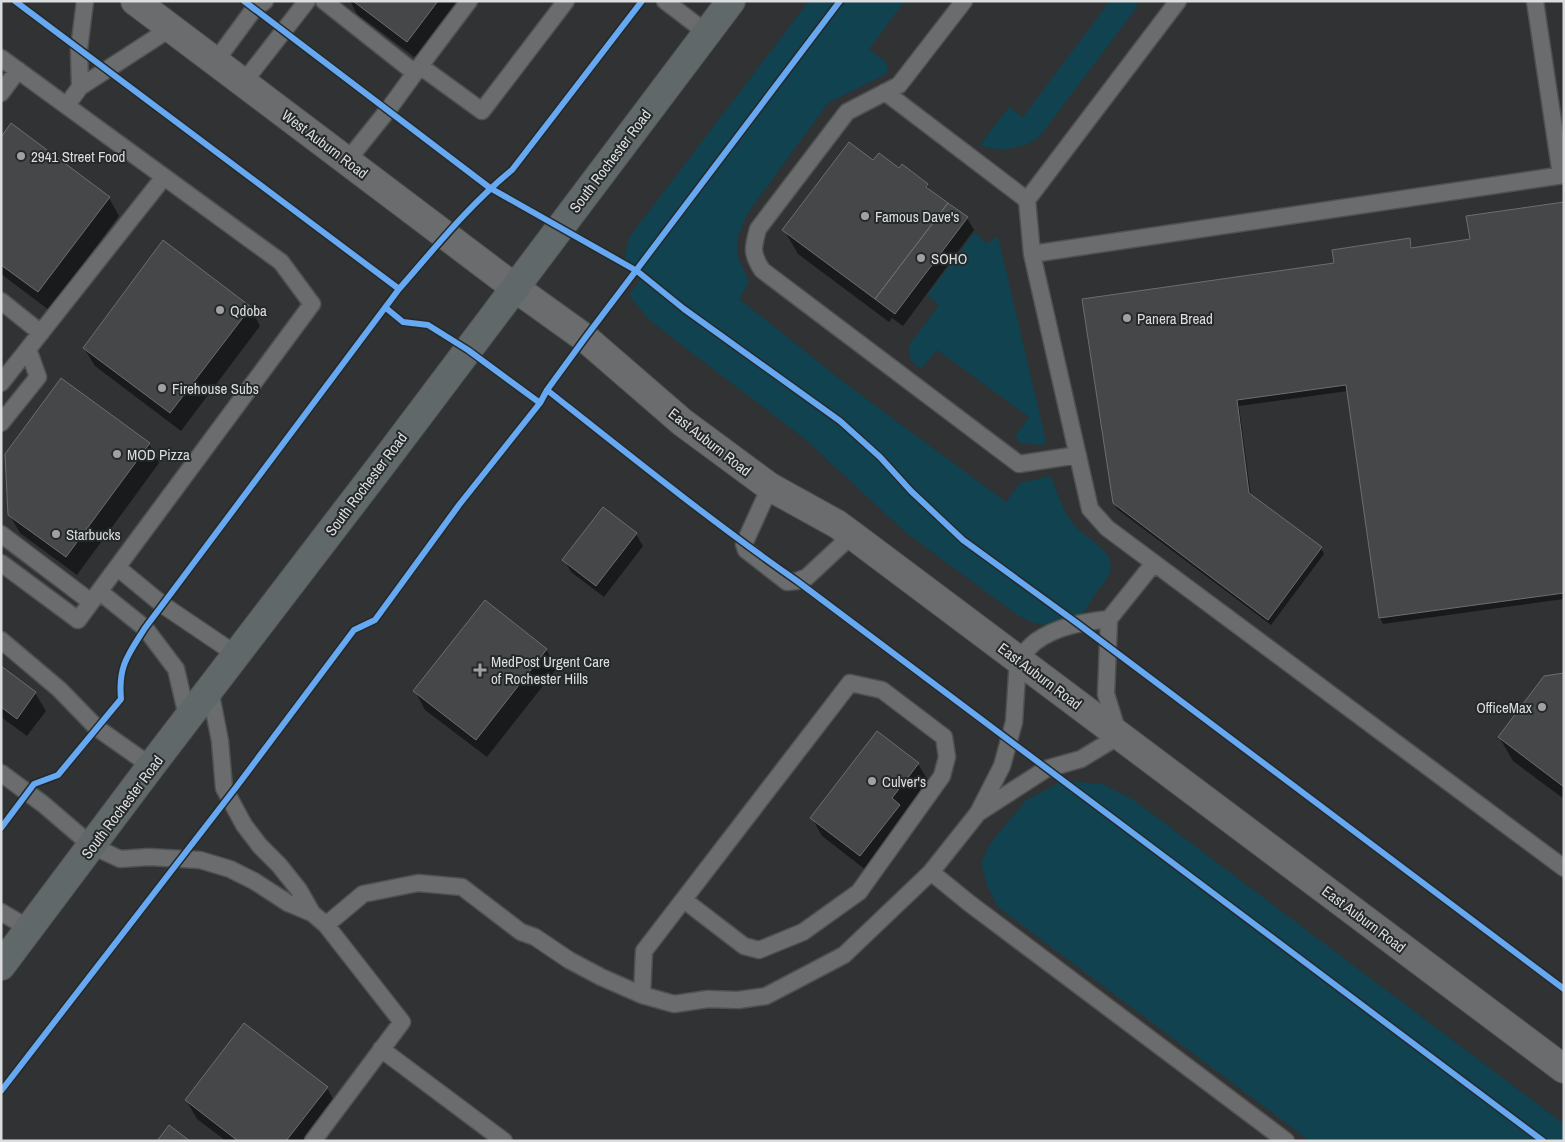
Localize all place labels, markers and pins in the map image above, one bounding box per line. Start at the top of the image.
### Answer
place label: 2941 Street Food [31,146,125,167]
marker: 2941 Street Food [15,150,27,162]
place label: Famous Dave's [875,206,959,227]
marker: Famous Dave's [859,210,871,222]
place label: SOHO [931,248,967,269]
marker: SOHO [915,252,927,264]
place label: Qdoba [230,300,267,321]
marker: Qdoba [214,304,226,316]
place label: Panera Bread [1137,308,1213,329]
marker: Panera Bread [1121,312,1133,324]
place label: Firehouse Subs [172,378,259,399]
marker: Firehouse Subs [156,382,168,394]
place label: MOD Pizza [127,444,190,465]
marker: MOD Pizza [111,448,123,460]
place label: Starbucks [66,524,121,545]
marker: Starbucks [50,528,62,540]
place label: MedPost Urgent Care of Rochester Hills [491,651,610,689]
marker: MedPost Urgent Care of Rochester Hills [473,663,487,677]
place label: OfficeMax [1476,697,1533,718]
marker: OfficeMax [1536,701,1548,713]
place label: Culver's [882,771,926,792]
marker: Culver's [866,775,878,787]

